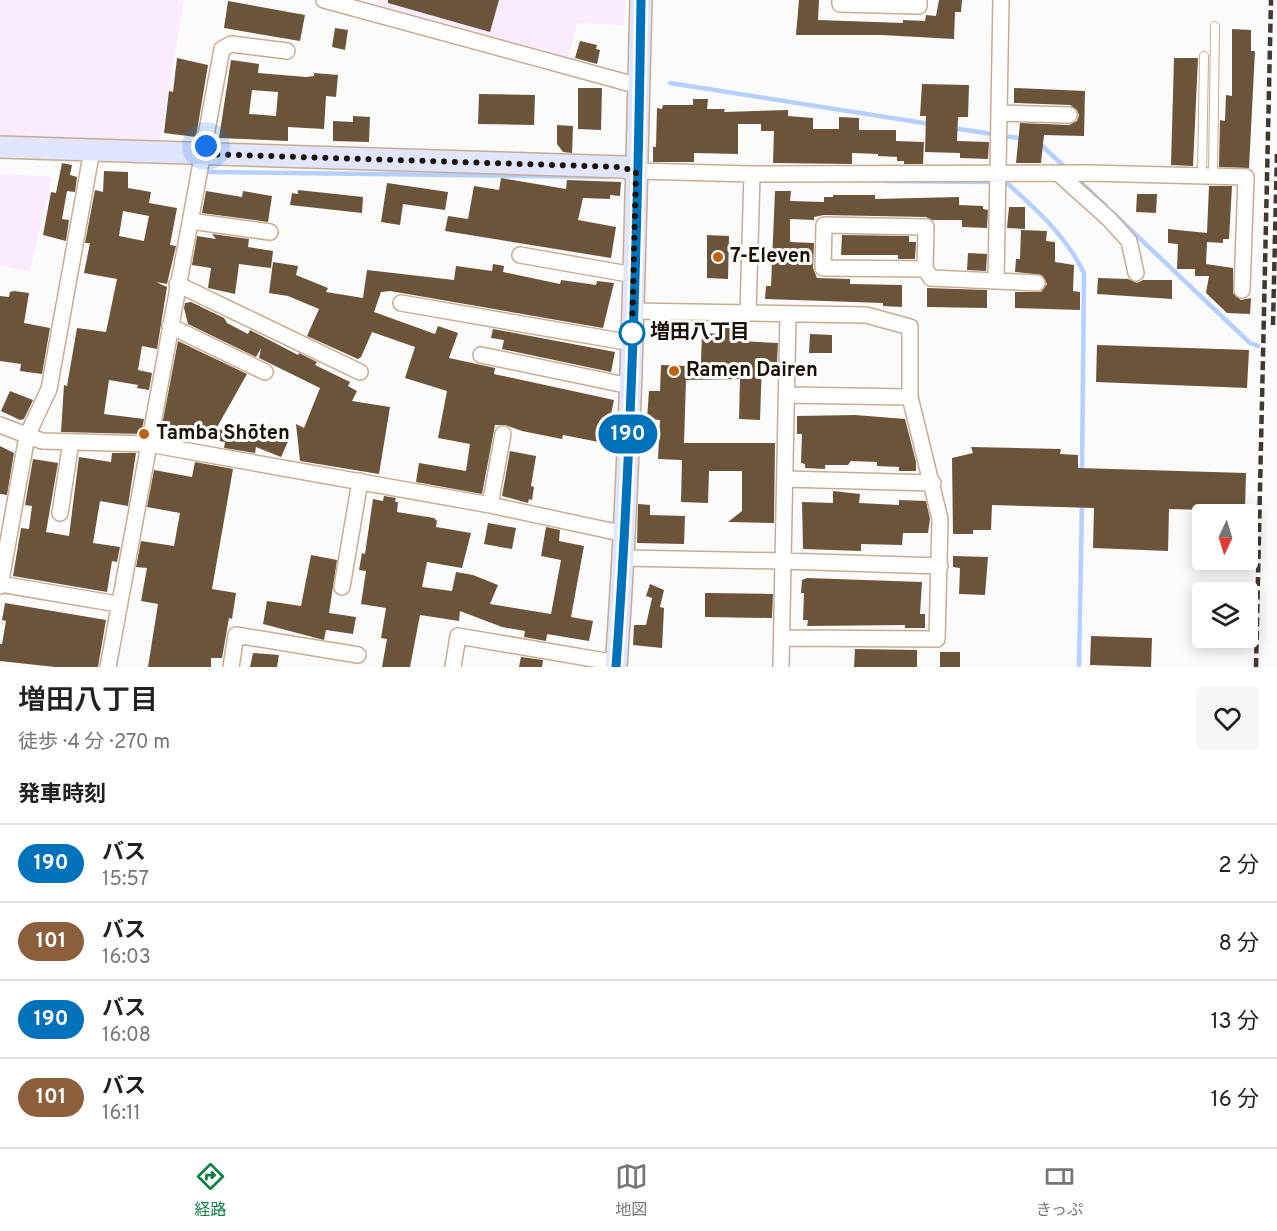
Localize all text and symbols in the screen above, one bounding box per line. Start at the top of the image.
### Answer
your location [191,131,221,161]
place label: 7-Eleven [730,244,811,270]
marker: 7-Eleven [711,250,725,264]
marker: 増田八丁目 [619,320,645,346]
place label: 増田八丁目 [650,320,750,346]
place label: Ramen Dairen [686,358,818,384]
marker: Ramen Dairen [667,364,681,378]
line badge: 190 [594,414,662,454]
place label: Tamba Shōten [156,421,290,447]
text: 190 [610,421,646,448]
marker: Tamba Shōten [137,427,151,441]
north arrow [1192,504,1258,570]
map controls [1192,504,1258,648]
button: layers [1192,582,1258,648]
text: 増田八丁目 [18,684,158,720]
button: heart [1196,687,1259,750]
text: 徒歩 · 4 分 · 270 m [18,730,170,756]
text: 発車時刻 [18,782,106,809]
text: バス [102,840,146,867]
text: 190 [33,850,69,877]
text: 2 分 [1218,853,1259,880]
text: 15:57 [102,867,149,893]
text: バス [102,918,146,945]
text: 101 [36,928,66,955]
text: 8 分 [1218,931,1259,958]
text: 16:03 [102,945,151,971]
text: バス [102,996,146,1023]
text: 190 [33,1006,69,1033]
text: 13 分 [1210,1009,1259,1036]
text: 16:08 [102,1023,151,1049]
text: バス [102,1074,146,1101]
text: 101 [36,1084,66,1111]
text: 16 分 [1210,1087,1259,1114]
text: 16:11 [102,1101,141,1127]
tab: 経路 [194,1160,227,1221]
tab: 地図 [615,1160,648,1221]
tab: きっぷ [1036,1160,1083,1221]

